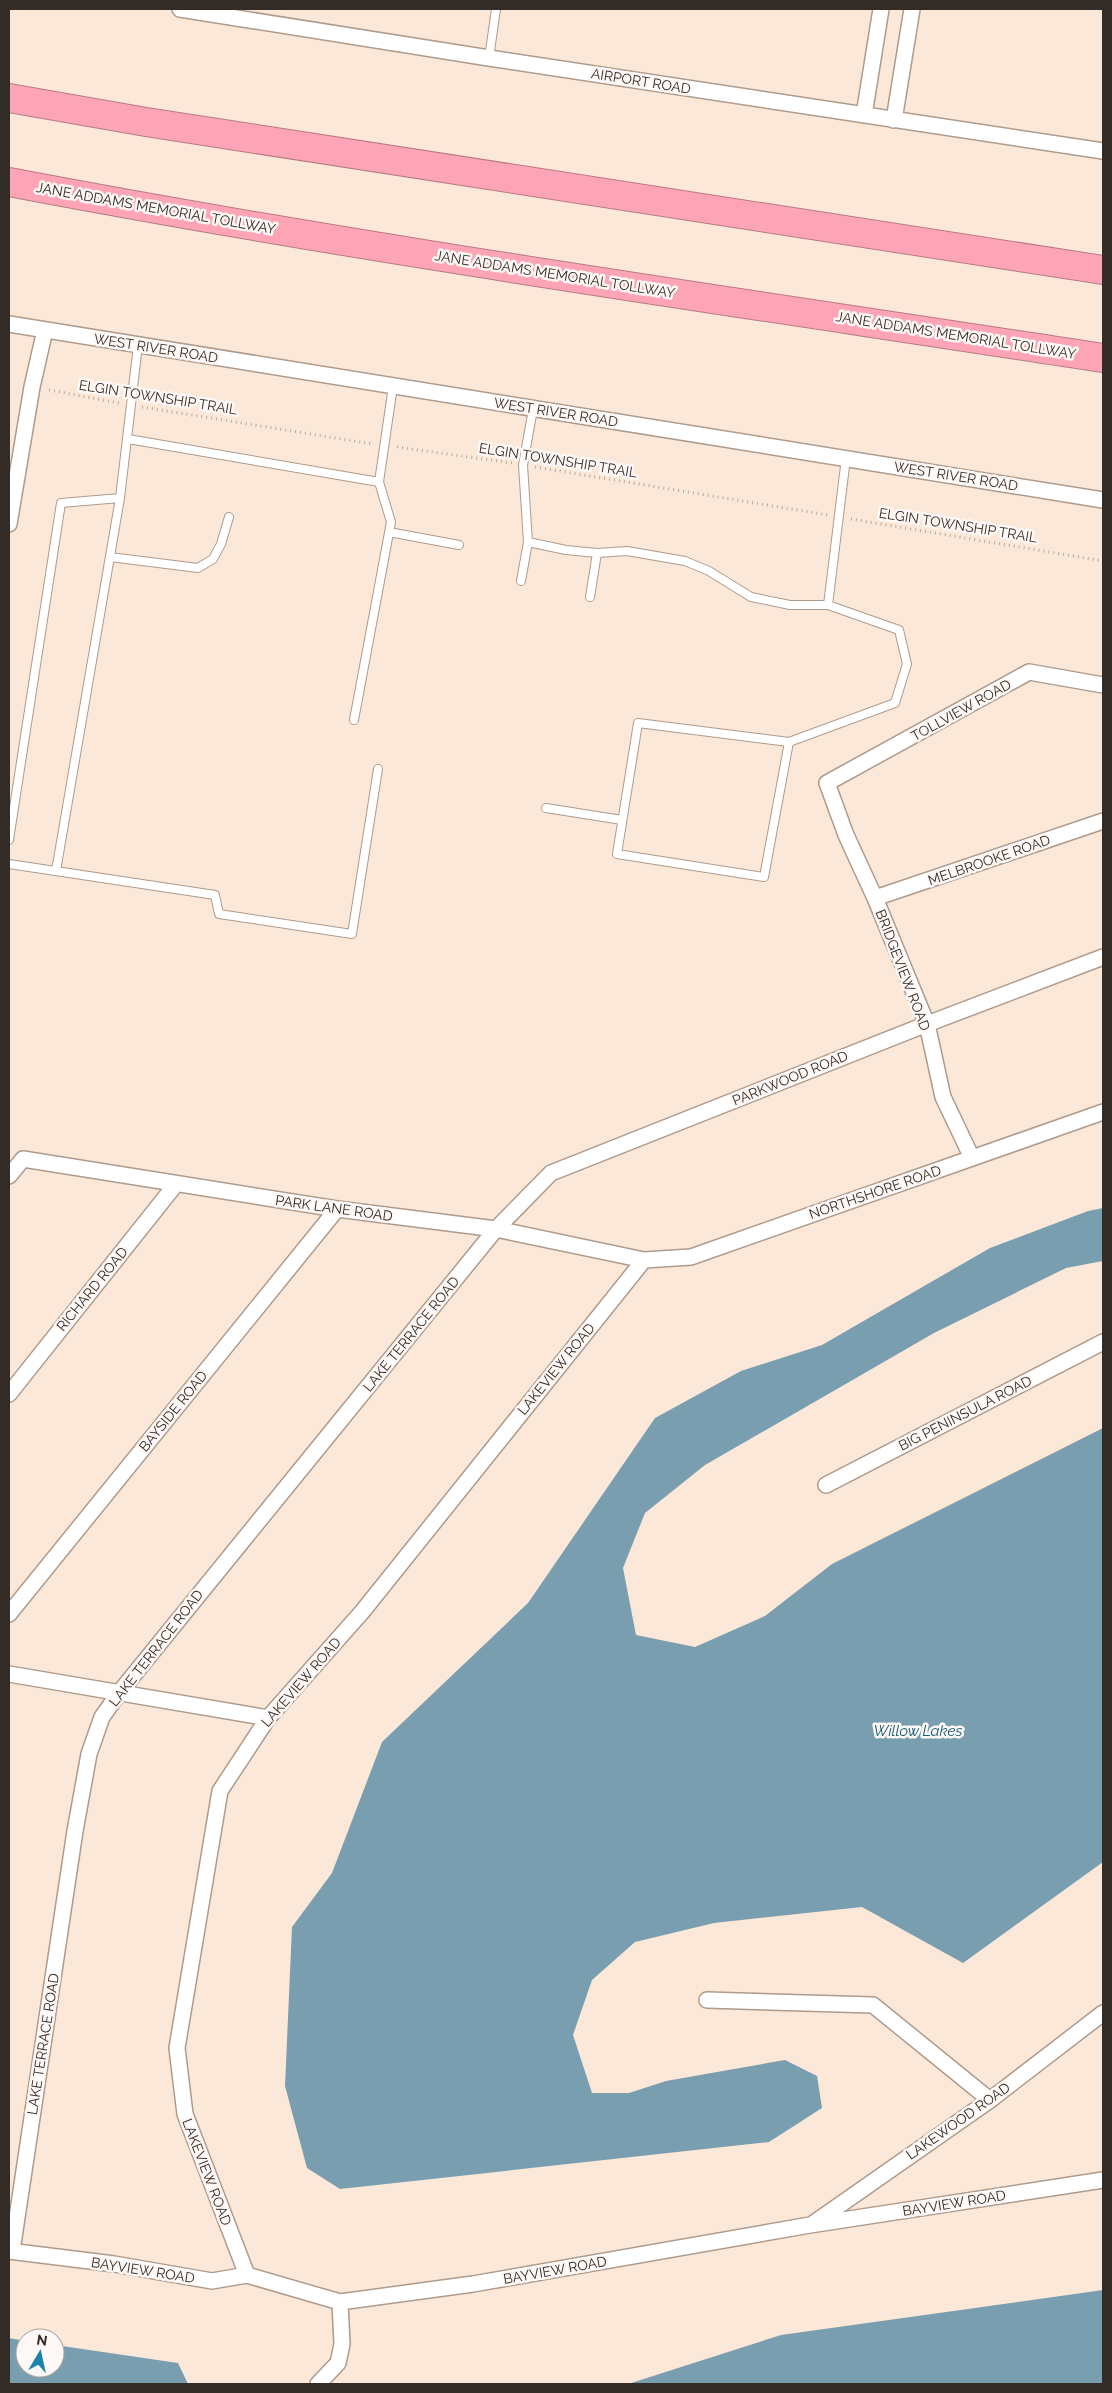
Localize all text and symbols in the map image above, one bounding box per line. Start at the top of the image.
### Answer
street label: AIRPORT ROAD [590,65,692,97]
street label: JANE ADDAMS MEMORIAL TOLLWAY [35,179,277,237]
street label: JANE ADDAMS MEMORIAL TOLLWAY [434,247,676,301]
street label: JANE ADDAMS MEMORIAL TOLLWAY [835,308,1077,362]
street label: WEST RIVER ROAD [93,330,219,366]
street label: ELGIN TOWNSHIP TRAIL [78,377,238,417]
street label: WEST RIVER ROAD [493,394,619,430]
street label: ELGIN TOWNSHIP TRAIL [478,440,638,480]
street label: WEST RIVER ROAD [893,458,1019,494]
street label: ELGIN TOWNSHIP TRAIL [878,505,1038,545]
street label: TOLLVIEW ROAD [908,676,1014,744]
street label: MELBROOKE ROAD [926,832,1052,888]
street label: BRIDGEVIEW ROAD [873,907,933,1033]
street label: PARKWOOD ROAD [730,1047,850,1109]
street label: NORTHSHORE ROAD [807,1162,943,1222]
street label: PARK LANE ROAD [274,1192,394,1224]
street label: RICHARD ROAD [53,1244,131,1334]
street label: LAKE TERRACE ROAD [360,1273,462,1395]
street label: LAKEVIEW ROAD [514,1320,598,1418]
street label: BAYSIDE ROAD [136,1367,210,1455]
street label: BIG PENINSULA ROAD [896,1372,1034,1454]
street label: LAKE TERRACE ROAD [106,1587,206,1709]
street label: LAKEVIEW ROAD [258,1634,344,1730]
water label: Willow Lakes [873,1722,963,1740]
street label: LAKE TERRACE ROAD [24,1972,62,2116]
street label: LAKEWOOD ROAD [903,2079,1013,2163]
street label: LAKEVIEW ROAD [179,2116,235,2228]
street label: BAYVIEW ROAD [901,2187,1007,2219]
street label: BAYVIEW ROAD [502,2253,608,2287]
street label: BAYVIEW ROAD [90,2254,196,2286]
north arrow [15,2328,65,2378]
text: N [36,2331,49,2349]

